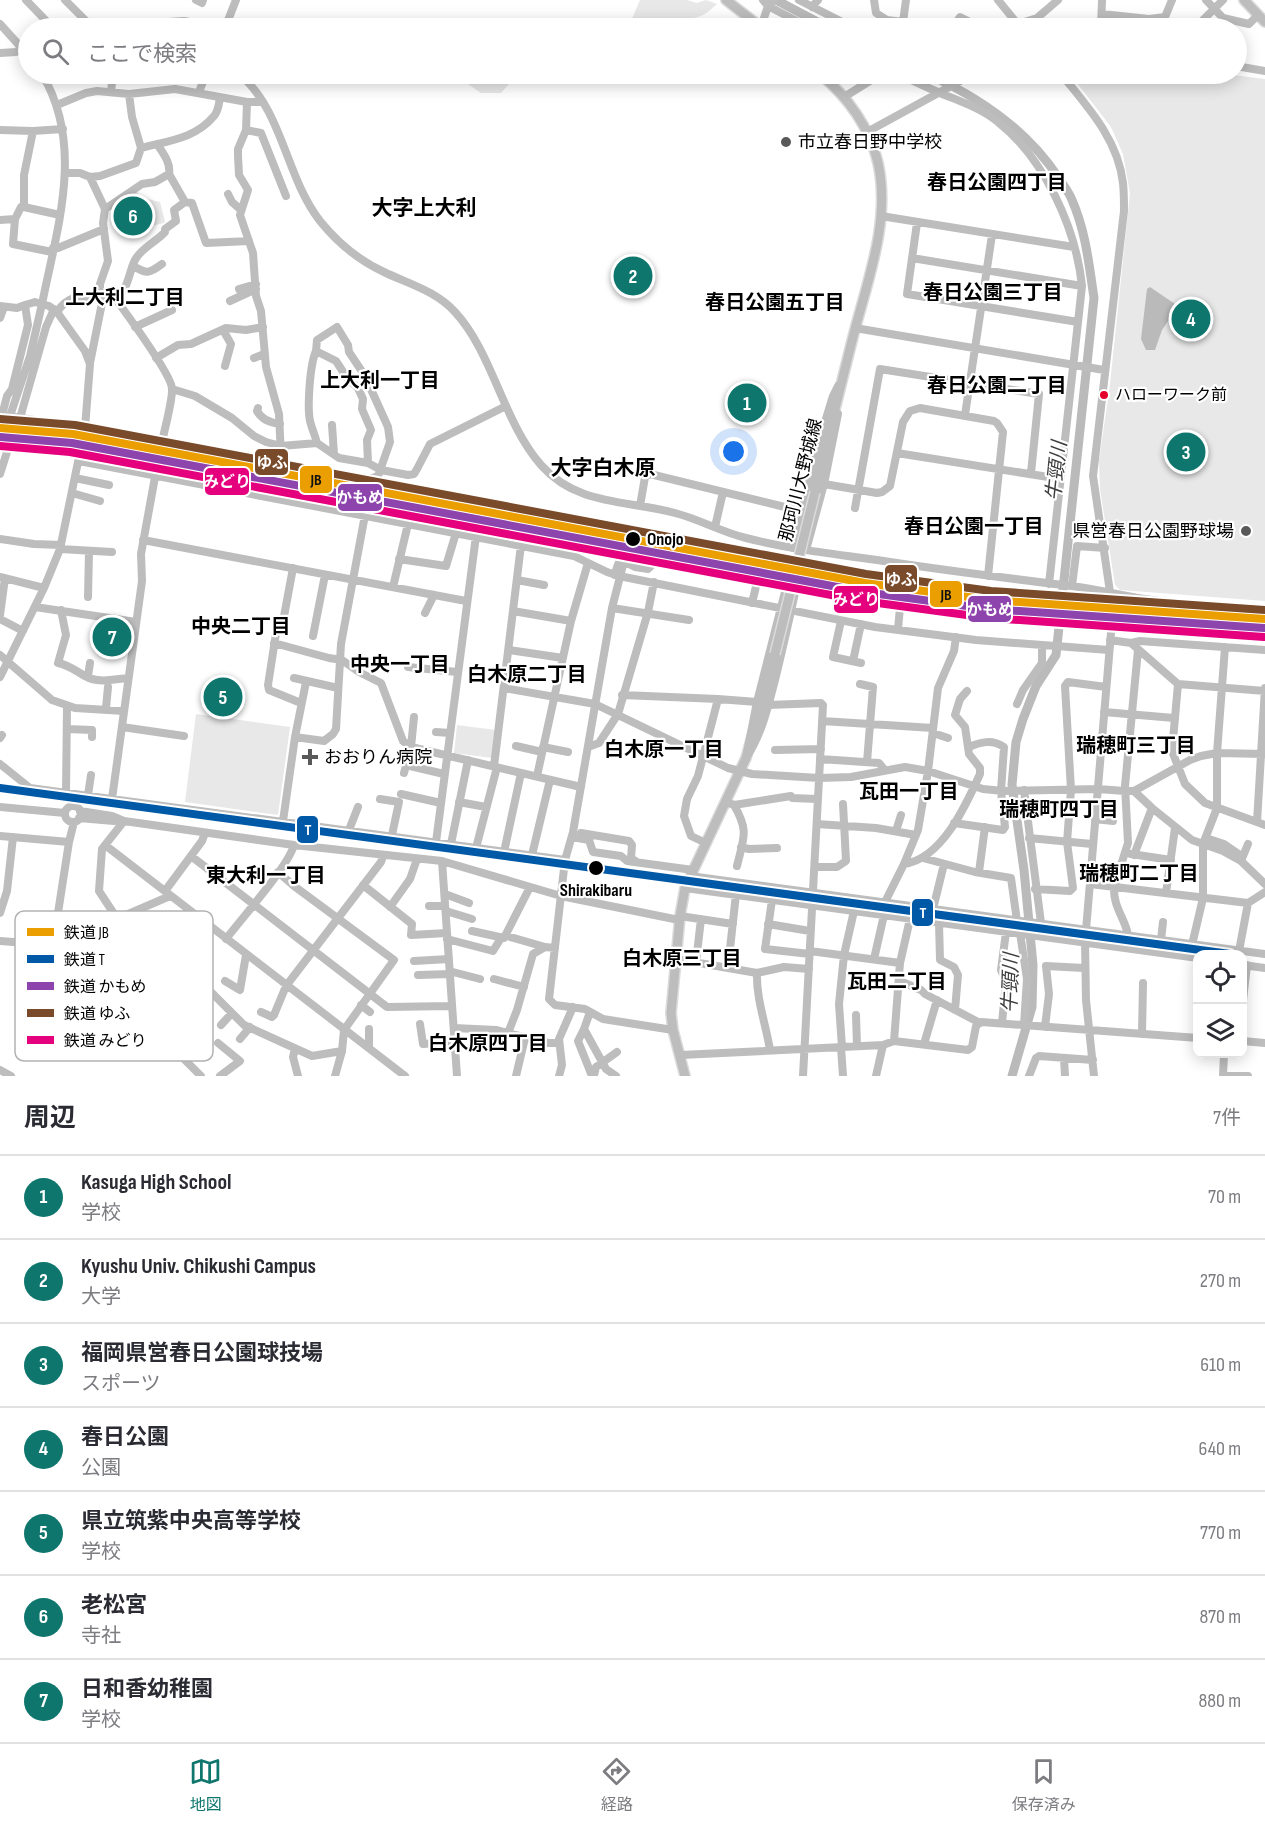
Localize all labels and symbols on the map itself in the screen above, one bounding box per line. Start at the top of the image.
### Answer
place label: 市立春日野中学校 [798,132,942,153]
marker: 市立春日野中学校 [779,135,793,149]
district label: 春日公園四丁目 [927,171,1067,195]
pin: 6 [114,194,152,238]
district label: 大字上大利 [372,196,477,221]
pin: 2 [614,254,652,298]
district label: 春日公園三丁目 [923,281,1063,305]
district label: 上大利二丁目 [65,286,185,310]
district label: 春日公園五丁目 [705,291,845,315]
pin: 4 [1172,296,1210,342]
district label: 上大利一丁目 [320,369,440,393]
district label: 春日公園二丁目 [927,374,1067,398]
pin: 1 [728,380,766,426]
place label: ハローワーク前 [1115,386,1227,405]
marker: ハローワーク前 [1098,389,1110,401]
street label: 那珂川大野城線 [776,416,826,544]
pin: 3 [1166,430,1206,474]
your location [719,437,748,466]
water label: 牛頸川 [1042,438,1072,502]
line badge: ゆふ [254,448,289,476]
text: ゆふ [256,454,288,473]
district label: 大字白木原 [551,456,656,481]
line badge: JB [299,465,333,494]
line badge: みどり [204,467,250,496]
text: JB [309,471,322,490]
text: みどり [203,473,251,492]
line badge: かもめ [337,483,383,512]
text: かもめ [336,489,384,508]
district label: 春日公園一丁目 [904,515,1044,539]
place label: 県営春日公園野球場 [1072,521,1234,542]
marker: 県営春日公園野球場 [1239,524,1253,538]
place label: Onojo [647,529,684,550]
marker: Onojo [624,530,642,548]
line badge: ゆふ [884,564,918,593]
text: ゆふ [885,571,917,590]
line badge: JB [929,580,963,608]
line badge: みどり [833,585,879,614]
text: JB [939,586,952,605]
text: みどり [832,591,880,610]
line badge: かもめ [967,595,1012,623]
text: かもめ [966,601,1014,620]
pin: 7 [92,614,132,660]
district label: 中央二丁目 [191,615,291,639]
district label: 中央一丁目 [350,653,450,677]
district label: 白木原二丁目 [467,663,587,687]
pin: 5 [204,674,242,720]
district label: 瑞穂町三丁目 [1076,734,1196,758]
district label: 白木原一丁目 [604,738,724,762]
place label: おおりん病院 [324,747,432,768]
marker: おおりん病院 [301,748,319,766]
district label: 瓦田一丁目 [859,780,959,804]
district label: 瑞穂町四丁目 [999,798,1119,822]
line badge: T [296,815,319,844]
text: T [305,821,312,840]
marker: Shirakibaru [587,859,605,877]
district label: 瑞穂町二丁目 [1079,862,1199,886]
district label: 東大利一丁目 [206,864,326,888]
place label: Shirakibaru [560,880,632,901]
line badge: T [911,898,934,927]
text: T [920,904,927,923]
legend [15,911,213,1061]
text: 鉄道 JB [64,924,109,943]
district label: 白木原三丁目 [622,947,742,971]
text: 鉄道 T [64,951,106,970]
water label: 牛頸川 [998,951,1024,1013]
district label: 瓦田二丁目 [847,970,947,994]
text: 鉄道 かもめ [64,978,147,997]
text: 鉄道 ゆふ [64,1005,130,1024]
text: 鉄道 みどり [64,1032,147,1051]
district label: 白木原四丁目 [428,1032,548,1056]

